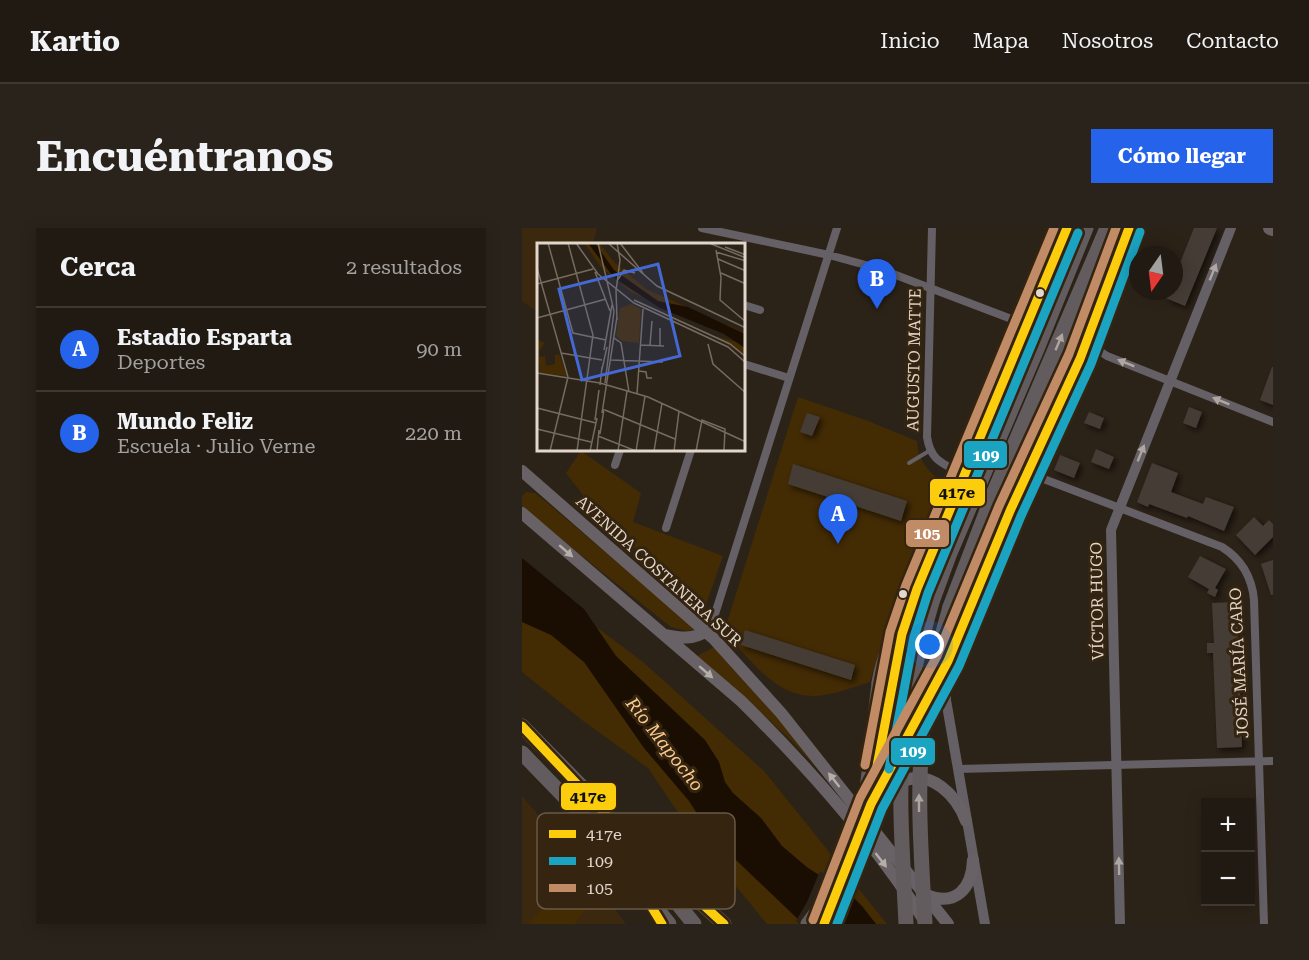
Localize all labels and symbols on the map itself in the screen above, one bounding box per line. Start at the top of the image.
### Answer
inset map [537,243,746,452]
north arrow [1129,246,1183,300]
pin: B [858,260,896,309]
one-way arrow [1208,263,1218,281]
unlabelled marker [1034,287,1046,299]
street label: AUGUSTO MATTE [903,288,925,432]
one-way arrow [1054,333,1063,350]
one-way arrow [1117,358,1135,367]
one-way arrow [1212,396,1230,406]
line badge: 109 [963,440,1008,469]
one-way arrow [1136,444,1146,462]
text: 109 [973,446,999,465]
line badge: 417e [929,478,986,507]
text: 417e [939,483,975,502]
street label: AVENIDA COSTANERA SUR [572,492,746,650]
pin: A [818,494,858,544]
line badge: 105 [905,519,950,548]
text: 105 [914,524,940,543]
street label: VÍCTOR HUGO [1086,542,1108,660]
one-way arrow [558,544,573,557]
street label: JOSÉ MARÍA CARO [1226,587,1252,739]
unlabelled marker [897,588,909,600]
your location [915,630,944,659]
one-way arrow [698,665,714,678]
water label: Río Mapocho [621,692,708,795]
line badge: 109 [890,737,936,766]
text: 109 [900,742,926,761]
one-way arrow [828,772,840,787]
line badge: 417e [560,782,617,811]
text: 417e [570,787,606,806]
one-way arrow [914,793,924,812]
legend [537,813,735,909]
text: 417e [586,825,622,844]
text: 109 [586,852,613,871]
one-way arrow [875,852,888,868]
one-way arrow [1114,856,1123,875]
text: 105 [586,879,613,898]

